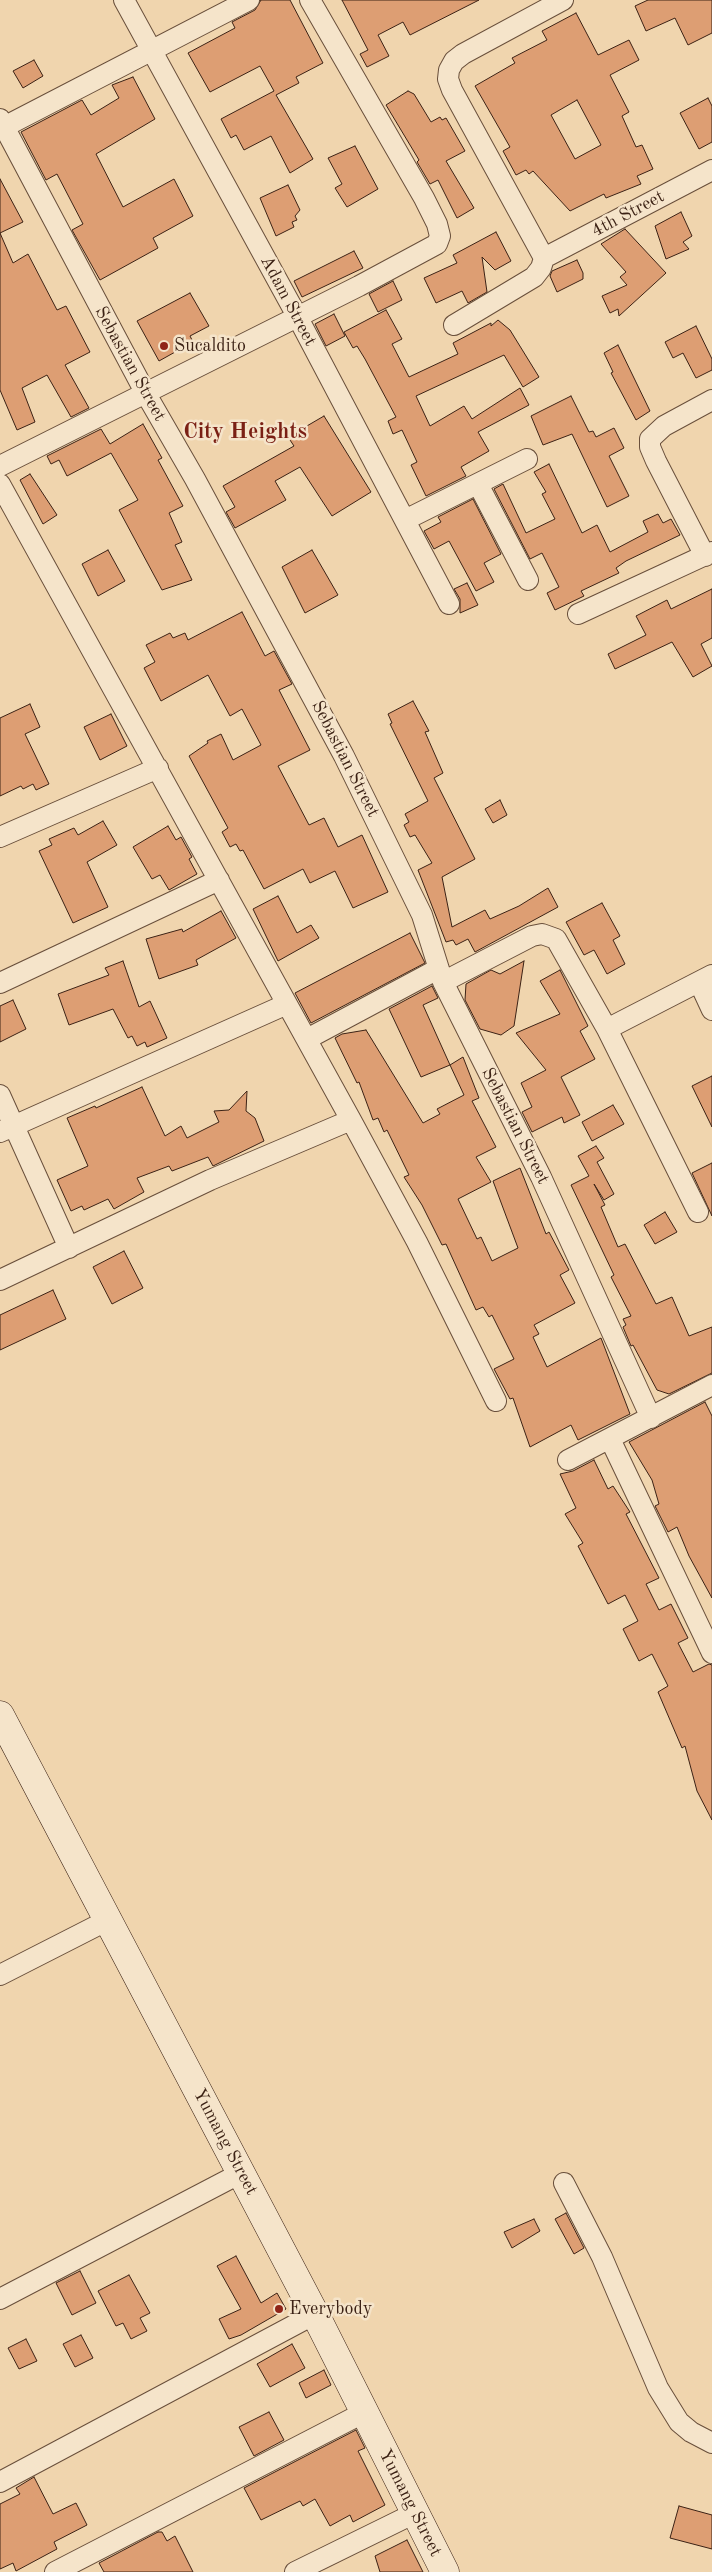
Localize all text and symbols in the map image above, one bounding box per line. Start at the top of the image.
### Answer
street label: 4th Street [588,186,668,242]
street label: Adam Street [255,252,321,350]
street label: Sebastian Street [90,303,170,425]
place label: Sucaldito [174,335,246,357]
marker: Sucaldito [158,340,170,352]
district label: City Heights [183,419,307,445]
street label: Sebastian Street [306,697,384,821]
street label: Sebastian Street [476,1064,554,1188]
street label: Yumang Street [188,2085,262,2199]
place label: Everybody [289,2298,372,2320]
marker: Everybody [273,2303,285,2315]
street label: Yumang Street [374,2446,446,2560]

